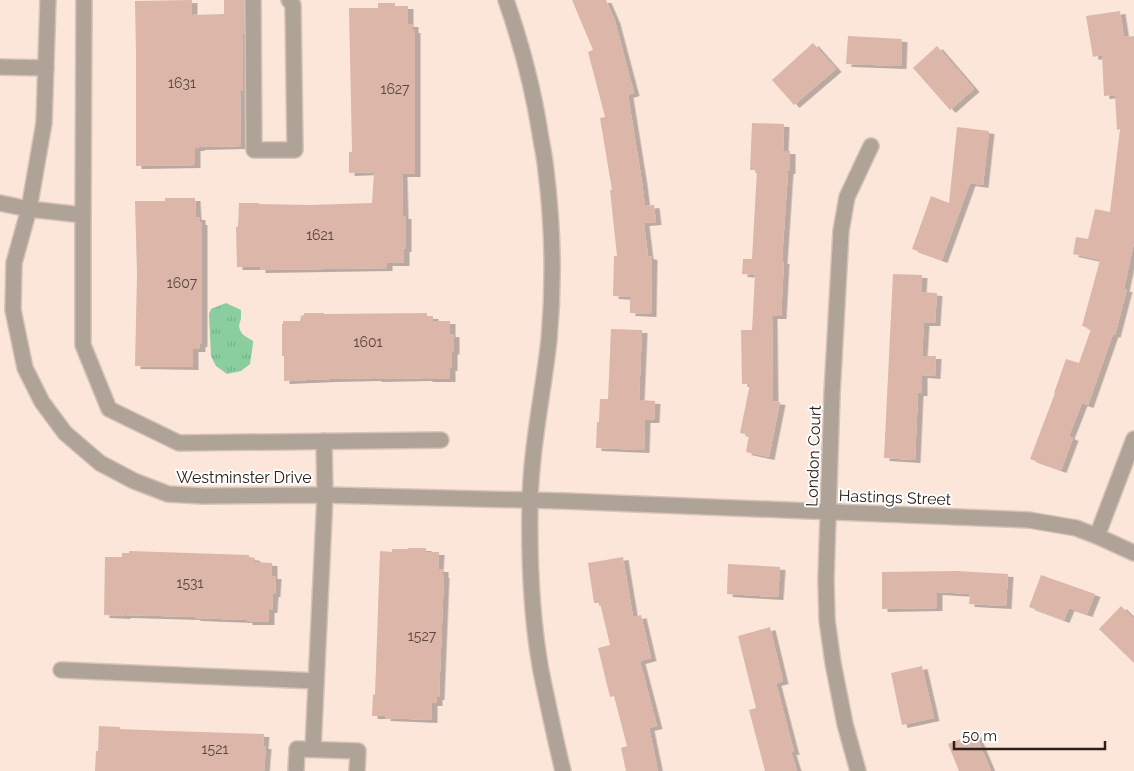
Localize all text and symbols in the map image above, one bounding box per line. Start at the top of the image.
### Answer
house number: 1631 [168,75,196,91]
house number: 1627 [380,81,410,97]
house number: 1621 [306,227,334,243]
house number: 1607 [167,275,198,291]
house number: 1601 [354,334,383,350]
street label: London Court [802,404,825,507]
street label: Westminster Drive [176,468,312,487]
street label: Hastings Street [838,486,952,509]
house number: 1531 [176,575,204,591]
house number: 1527 [408,628,437,644]
scale bar [954,718,1105,750]
text: 50 m [962,727,997,745]
house number: 1521 [202,741,228,757]

